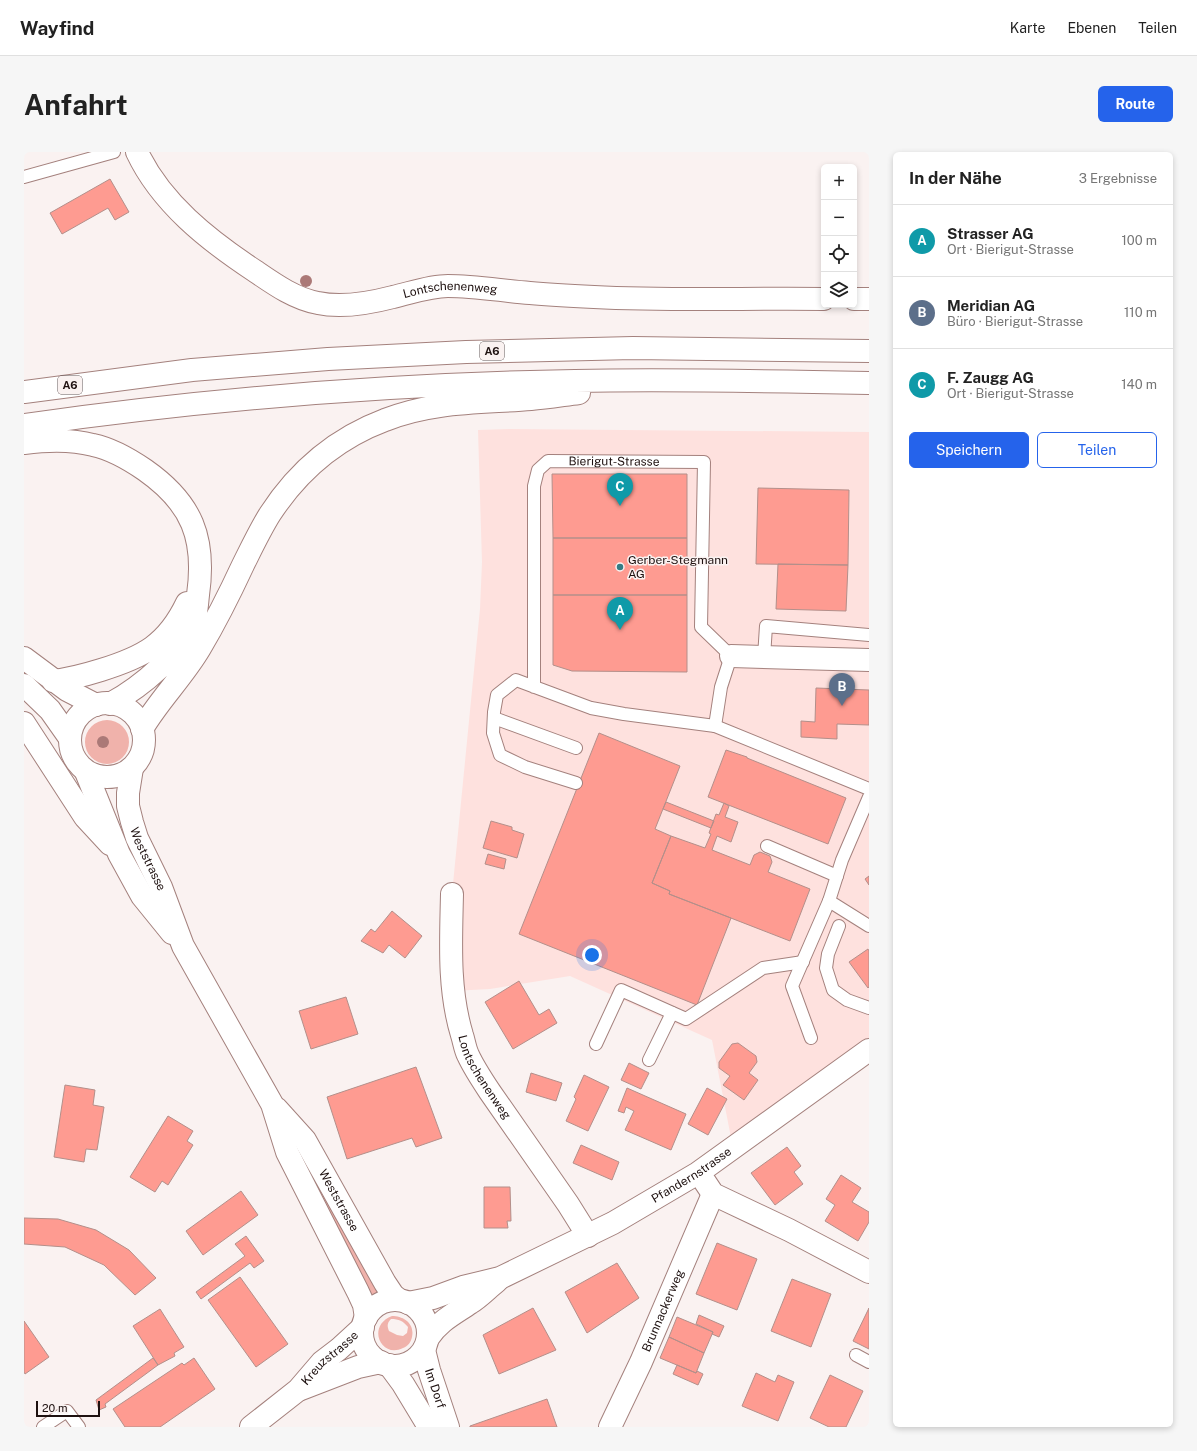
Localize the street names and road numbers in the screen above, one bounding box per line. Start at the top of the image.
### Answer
street label: Lontschenenweg [402,279,498,301]
road number: A6 [480,342,504,360]
road number: A6 [58,376,82,394]
street label: Bierigut-Strasse [569,454,660,469]
street label: Weststrasse [127,825,169,893]
street label: Lontschenenweg [455,1033,514,1122]
street label: Pfandernstrasse [649,1144,734,1206]
street label: Weststrasse [316,1167,362,1234]
street label: Brunnackerweg [639,1267,687,1354]
street label: Kreuzstrasse [298,1328,361,1388]
street label: Im Dorf [422,1367,448,1410]

